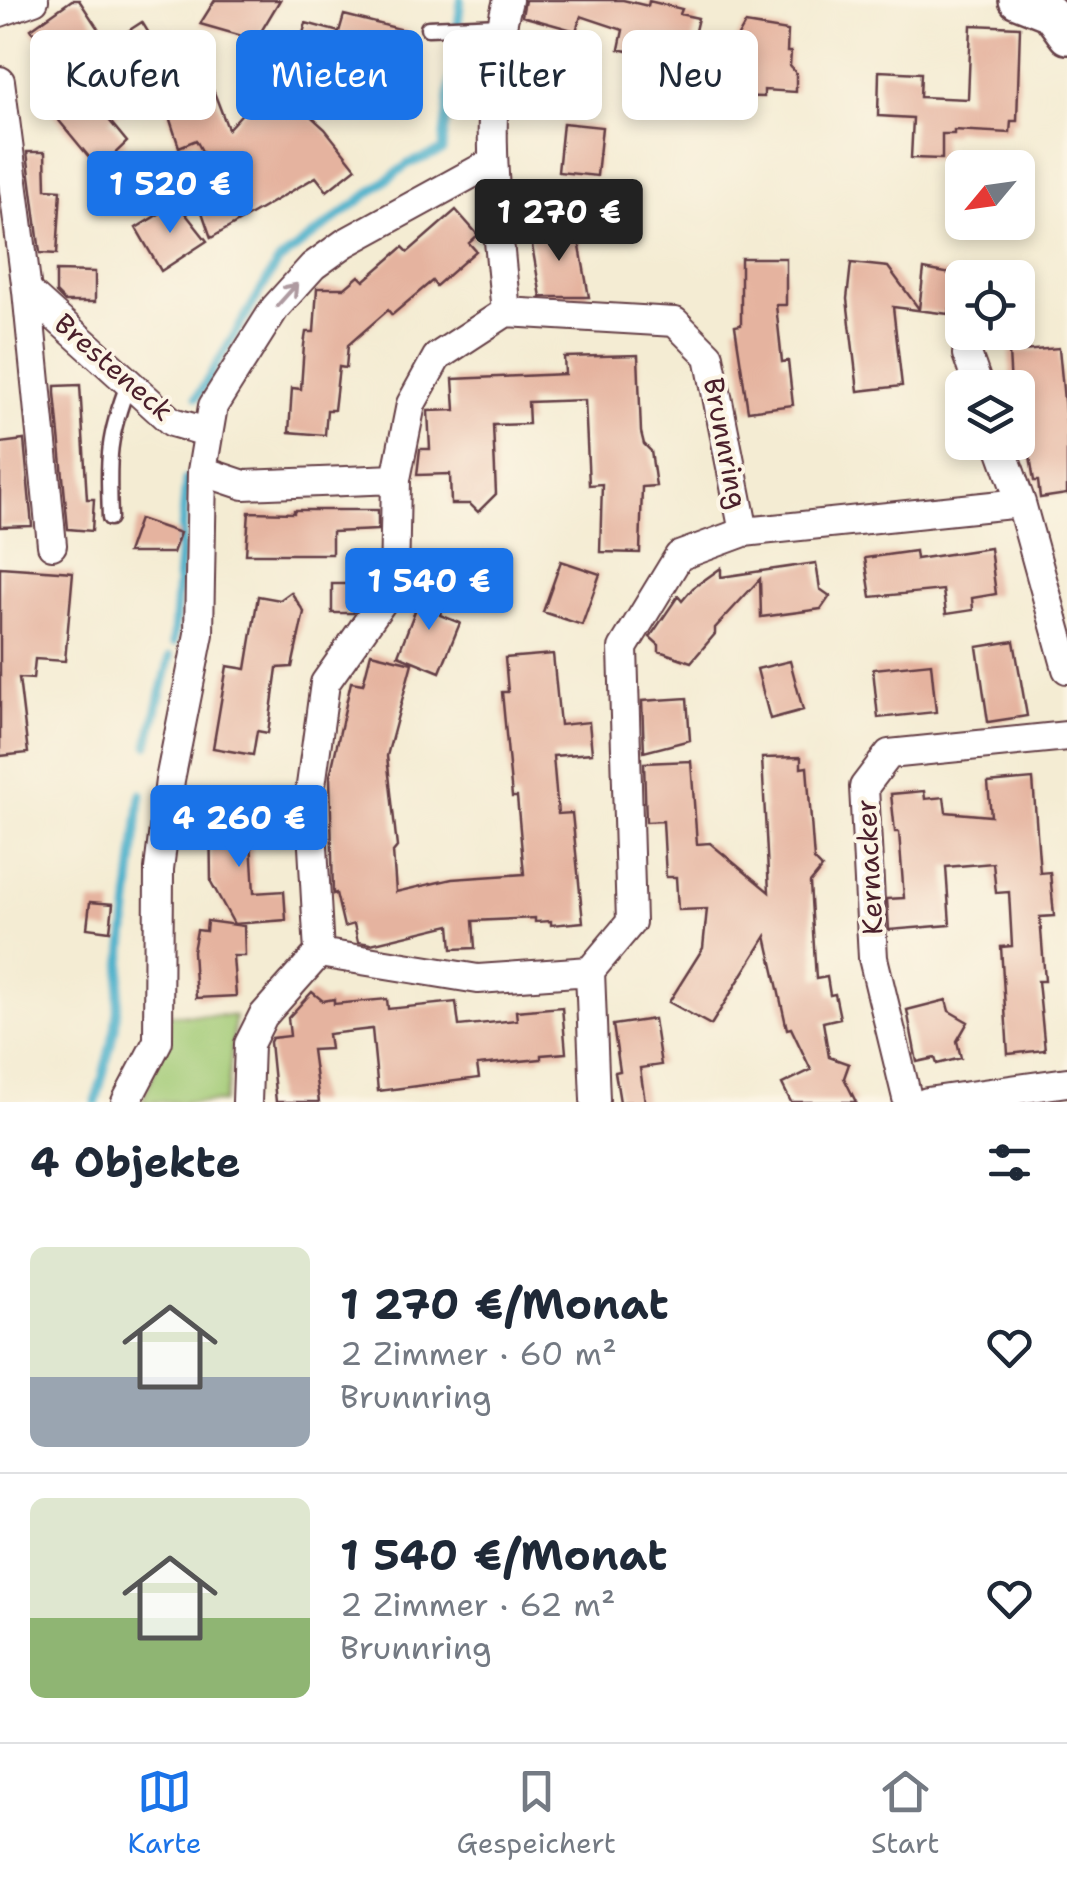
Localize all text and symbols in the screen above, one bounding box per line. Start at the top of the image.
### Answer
chip: Kaufen [30,30,216,120]
chip: Mieten [236,30,423,120]
chip: Filter [443,30,602,120]
chip: Neu [622,30,758,120]
north arrow [945,150,1035,240]
map controls [945,150,1035,460]
pin: 1 520 € [78,151,262,236]
text: 1 520 € [109,162,231,205]
pin: 1 270 € [467,179,651,264]
text: 1 270 € [497,190,621,233]
button: locate [945,260,1035,350]
one-way arrow [275,283,298,308]
street label: Bresteneck [46,305,182,429]
button: layers [945,370,1035,460]
street label: Brunnring [695,374,757,512]
pin: 1 540 € [337,548,521,633]
text: 1 540 € [367,559,491,602]
pin: 4 260 € [147,785,331,870]
text: 4 260 € [172,796,306,839]
street label: Kernacker [846,798,892,936]
text: 4 Objekte [30,1134,241,1190]
icon: filters [982,1135,1037,1190]
text: 1 270 €/Monat [340,1276,669,1332]
icon: home [110,1287,230,1407]
icon: heart [982,1320,1037,1375]
text: 2 Zimmer · 60 m² [340,1332,617,1375]
text: Brunnring [340,1375,492,1418]
text: 1 540 €/Monat [340,1527,667,1583]
icon: home [110,1538,230,1658]
icon: heart [982,1571,1037,1626]
text: 2 Zimmer · 62 m² [340,1583,616,1626]
text: Brunnring [340,1626,492,1669]
tab: Karte [128,1764,202,1862]
tab: Gespeichert [457,1764,616,1862]
tab: Start [871,1764,939,1862]

